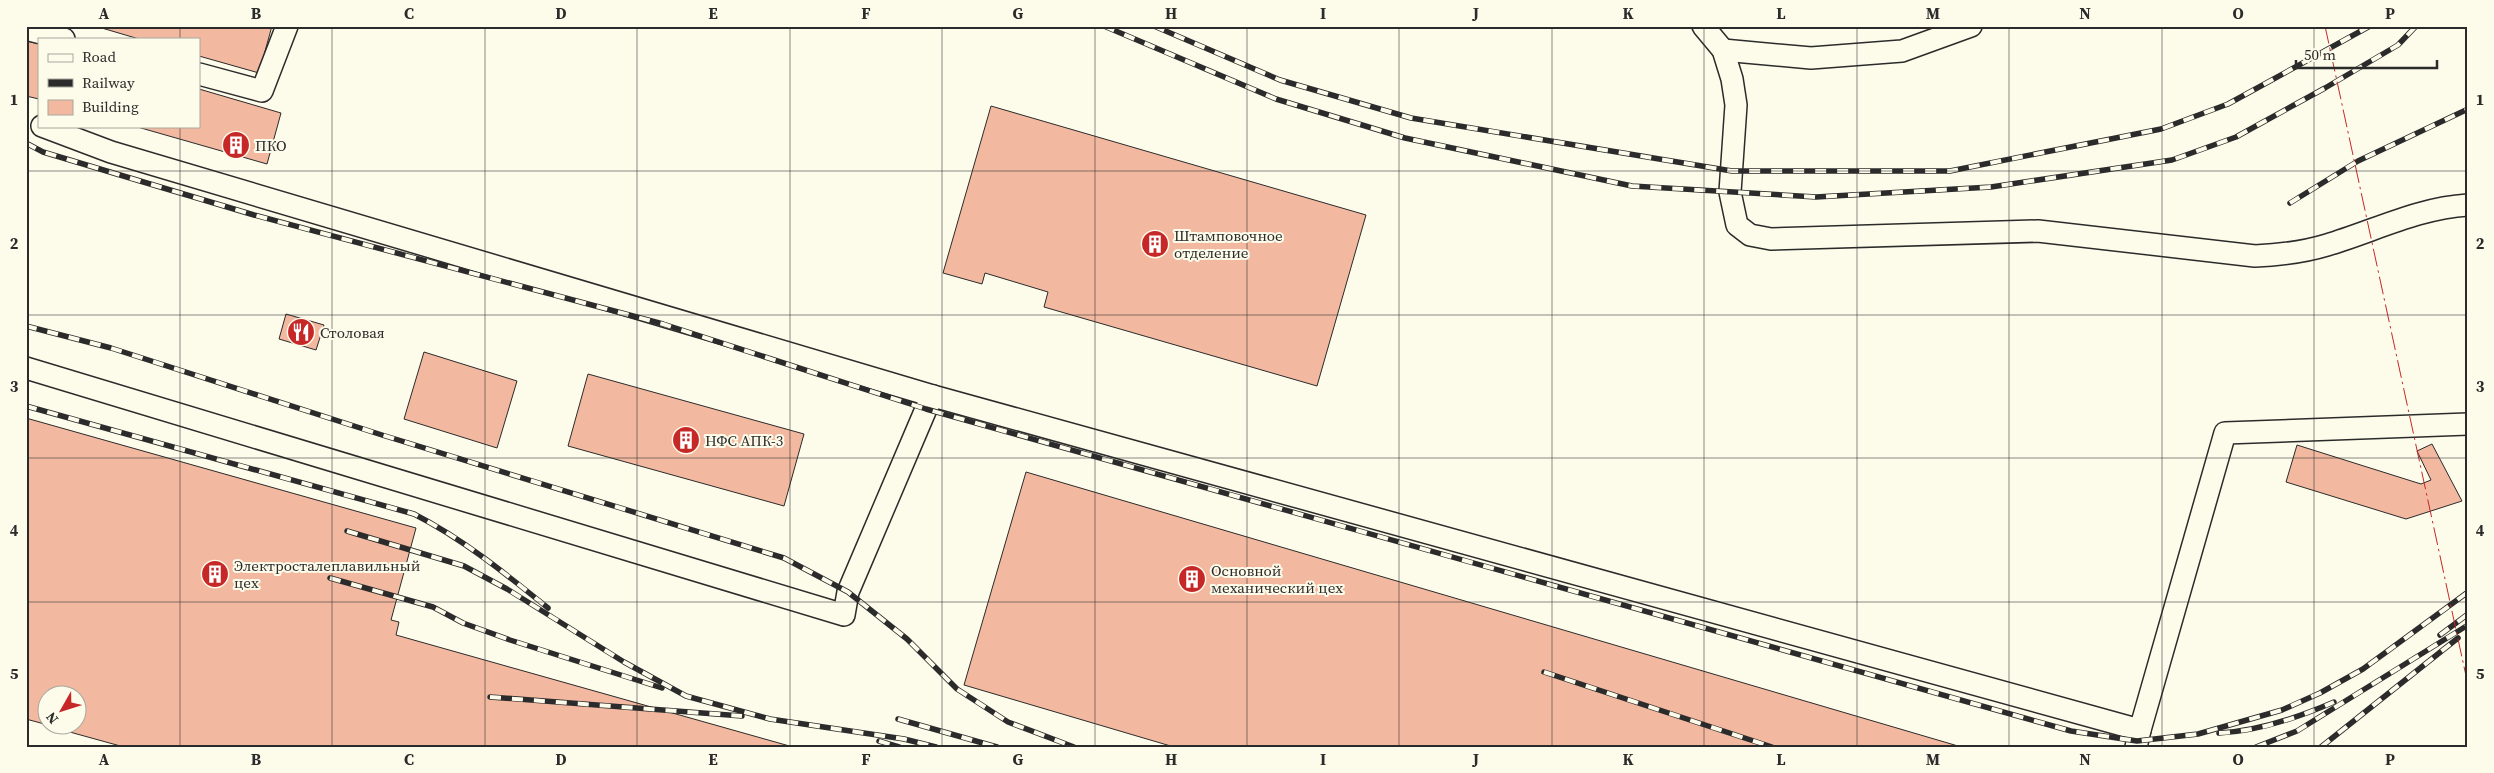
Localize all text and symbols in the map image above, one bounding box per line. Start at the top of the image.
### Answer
text: A [99,2,110,24]
text: B [251,2,262,24]
text: C [404,2,414,24]
text: D [555,2,567,24]
text: E [708,2,718,24]
text: F [861,2,871,24]
text: G [1013,2,1024,24]
text: H [1165,2,1177,24]
text: I [1320,2,1326,24]
text: J [1472,2,1479,24]
text: K [1622,2,1634,24]
text: L [1776,2,1786,24]
text: M [1926,2,1940,24]
text: N [2079,2,2091,24]
text: O [2232,2,2244,24]
text: P [2385,2,2395,24]
legend [38,38,200,128]
scale bar [2296,38,2438,70]
text: 50 m [2304,44,2336,65]
text: Road [82,46,116,67]
text: Railway [82,72,135,93]
text: 1 [10,88,18,110]
text: 1 [2476,88,2484,110]
text: Building [82,96,139,117]
building icon: ПКО [221,130,251,160]
place label: ПКО [255,135,287,156]
place label: Штамповочное отделение [1174,225,1283,263]
building icon: Штамповочное отделение [1140,229,1170,259]
text: 2 [10,232,19,254]
text: 2 [2476,232,2485,254]
restaurant icon: Столовая [286,317,316,347]
place label: Столовая [320,322,385,343]
text: 3 [10,375,19,397]
text: 3 [2476,375,2485,397]
building icon: НФС АПК-3 [671,425,701,455]
place label: НФС АПК-3 [705,430,783,451]
text: 4 [10,519,19,541]
text: 4 [2476,519,2485,541]
place label: Электросталеплавильный цех [234,555,421,593]
building icon: Электросталеплавильный цех [200,559,230,589]
place label: Основной механический цех [1211,560,1343,598]
building icon: Основной механический цех [1177,564,1207,594]
text: 5 [10,662,19,684]
text: 5 [2476,662,2485,684]
north arrow [38,686,88,736]
text: N [41,708,63,728]
text: A [99,748,110,770]
text: B [251,748,262,770]
text: C [404,748,414,770]
text: D [555,748,567,770]
text: E [708,748,718,770]
text: F [861,748,871,770]
text: G [1013,748,1024,770]
text: H [1165,748,1177,770]
text: I [1320,748,1326,770]
text: J [1472,748,1479,770]
text: K [1622,748,1634,770]
text: L [1776,748,1786,770]
text: M [1926,748,1940,770]
text: N [2079,748,2091,770]
text: O [2232,748,2244,770]
text: P [2385,748,2395,770]

